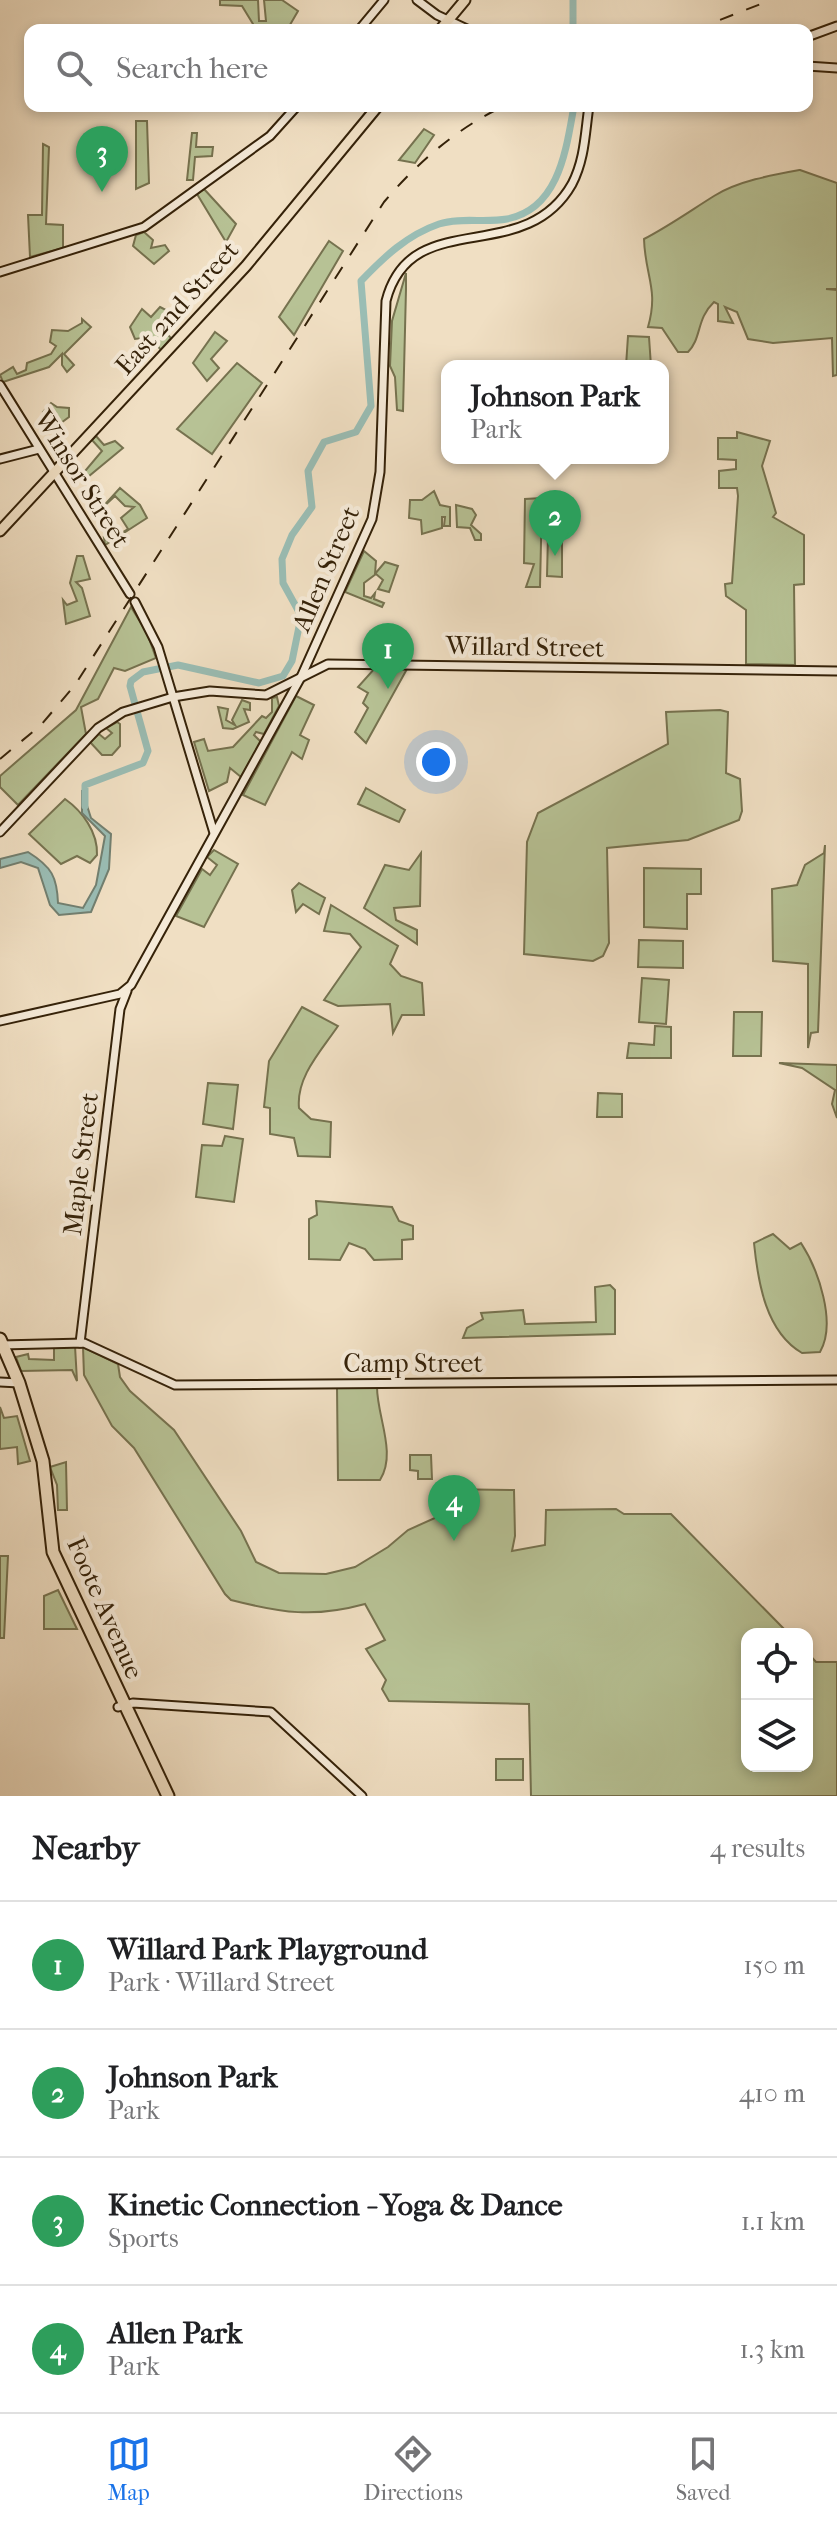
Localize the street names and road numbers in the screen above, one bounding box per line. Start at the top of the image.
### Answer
street label: East 2nd Street [109,234,246,381]
street label: Winsor Street [27,404,137,554]
street label: Allen Street [285,501,367,637]
street label: Willard Street [444,630,605,664]
street label: Maple Street [57,1090,105,1237]
street label: Camp Street [343,1348,483,1379]
street label: Foote Avenue [60,1532,150,1684]

